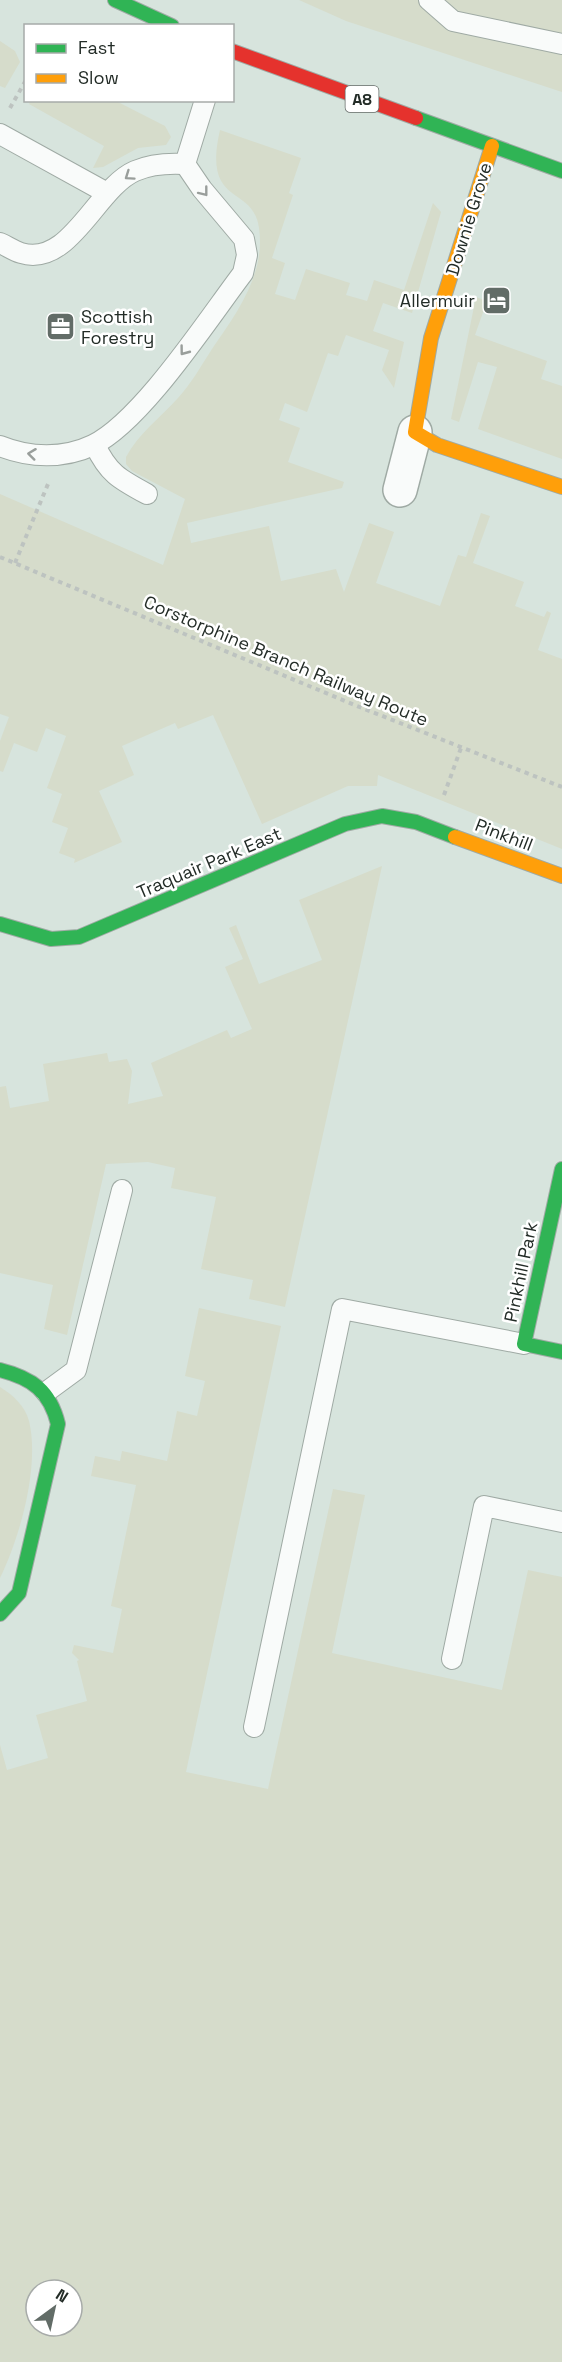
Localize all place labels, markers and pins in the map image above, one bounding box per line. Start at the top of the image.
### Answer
hotel icon: Allermuir [480,285,512,317]
place label: Allermuir [400,289,475,312]
place label: Scottish Forestry [81,305,154,349]
office icon: Scottish Forestry [44,311,76,343]

